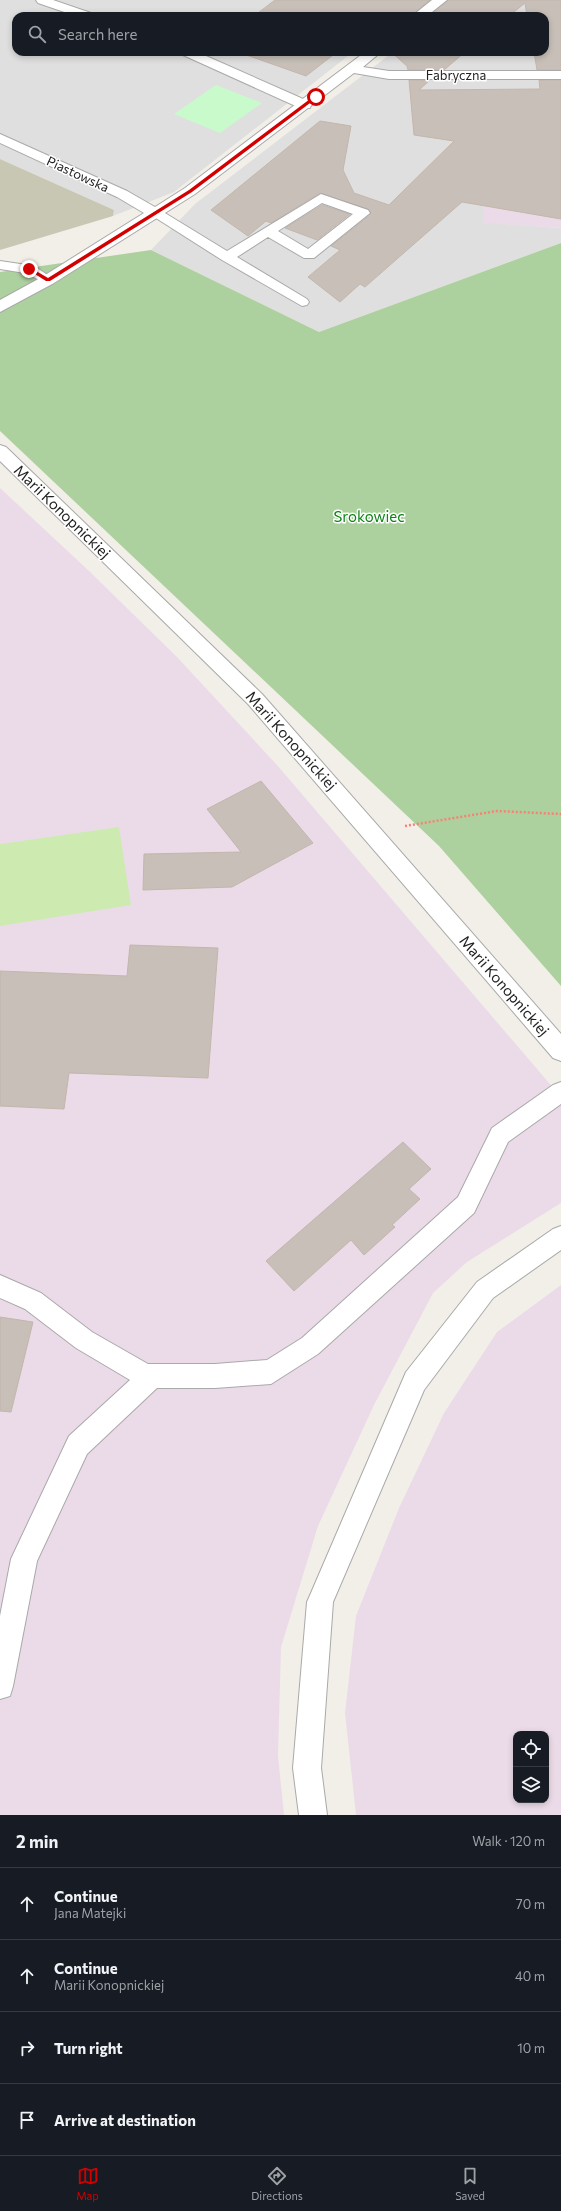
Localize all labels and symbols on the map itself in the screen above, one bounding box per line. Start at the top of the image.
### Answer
street label: Fabryczna [426,67,486,83]
route start [307,88,325,106]
street label: Piastowska [44,153,112,195]
route end [20,260,38,278]
street label: Marii Konopnickiej [11,461,115,562]
park label: Srokowiec [333,507,405,525]
street label: Marii Konopnickiej [243,687,341,794]
street label: Marii Konopnickiej [456,931,553,1039]

